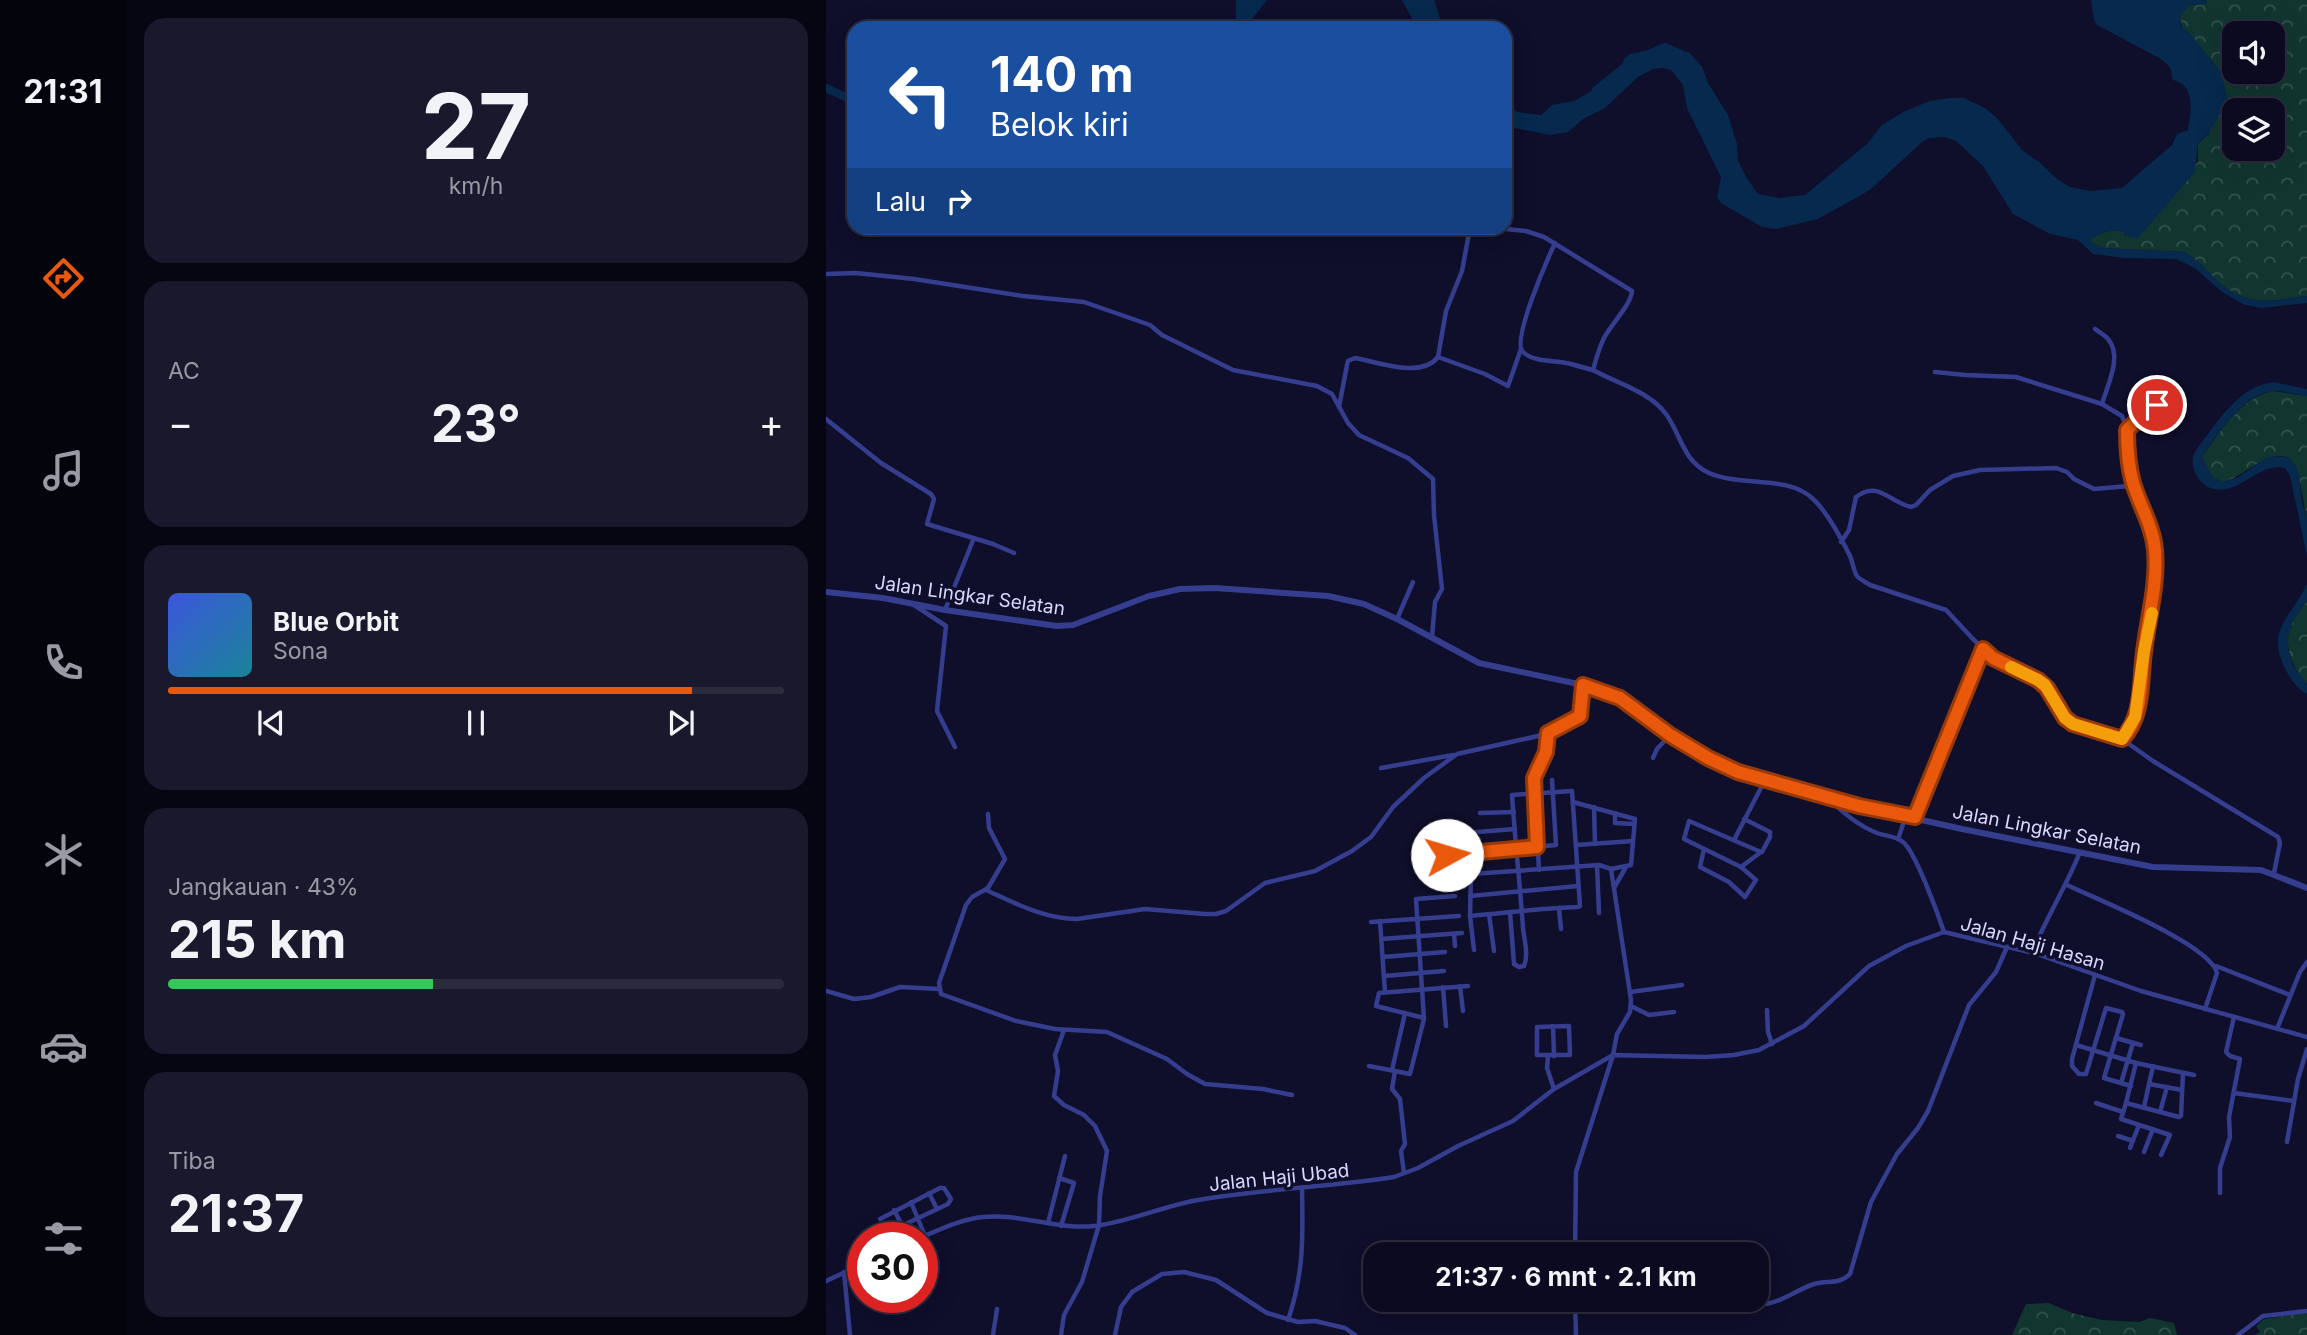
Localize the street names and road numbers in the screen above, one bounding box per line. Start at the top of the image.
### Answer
street label: Jalan Lingkar Selatan [873,571,1067,620]
street label: Jalan Lingkar Selatan [1951,800,2143,859]
street label: Jalan Haji Hasan [1958,912,2108,975]
street label: Jalan Haji Ubad [1208,1159,1350,1196]

